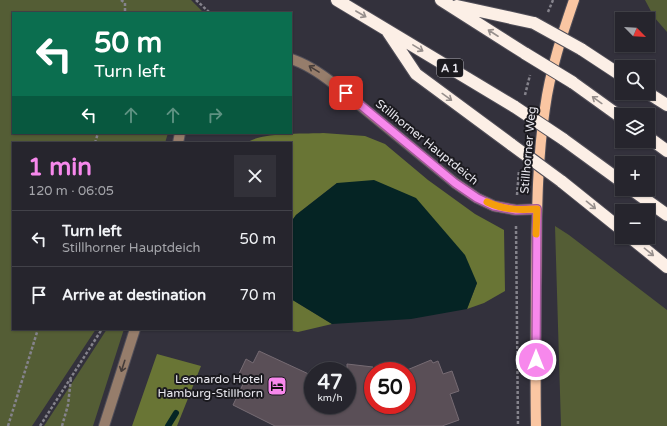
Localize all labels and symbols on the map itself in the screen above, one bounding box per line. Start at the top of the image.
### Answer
one-way arrow [355,10,367,18]
north arrow [615,12,655,52]
one-way arrow [487,28,499,36]
one-way arrow [412,44,423,52]
road number: A 1 [437,59,463,77]
one-way arrow [308,65,320,73]
pin [329,76,363,110]
one-way arrow [442,93,453,101]
street label: Stillhorner Hauptdeich [373,96,481,188]
one-way arrow [592,96,603,104]
street label: Stillhorner Weg [517,106,539,194]
one-way arrow [586,201,597,210]
one-way arrow [643,247,654,256]
position arrow [515,339,557,381]
one-way arrow [119,359,126,372]
speed limit sign: 50 [364,362,416,414]
place label: Leonardo Hotel Hamburg-Stillhorn [157,372,263,400]
hotel icon: Leonardo Hotel Hamburg-Stillhorn [266,375,288,397]

